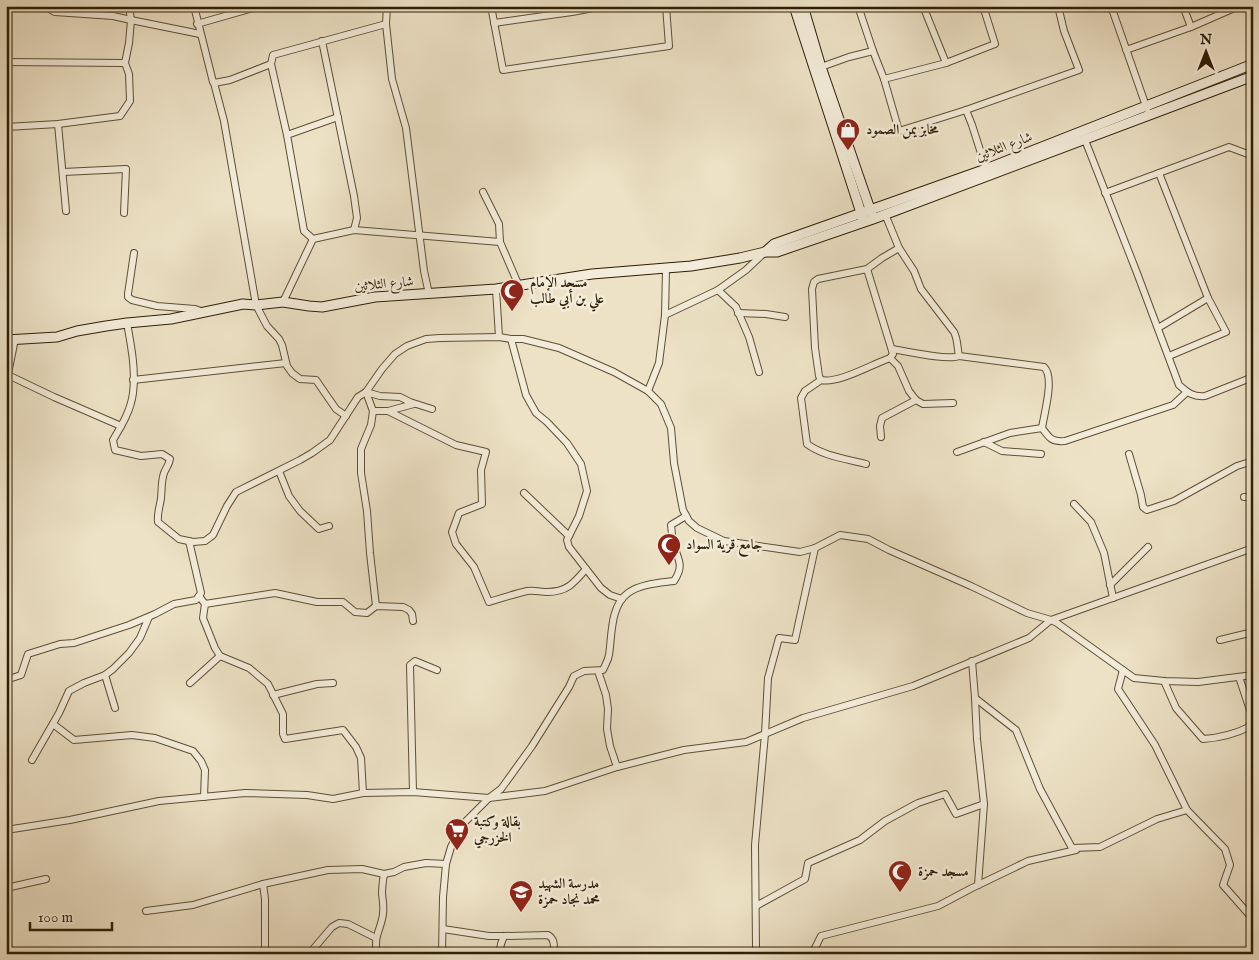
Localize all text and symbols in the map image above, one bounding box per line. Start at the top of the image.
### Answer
north arrow [1182,28,1232,78]
text: N [1199,31,1212,49]
shop icon: مخابز يمن الصمود [835,117,861,151]
place label: مخابز يمن الصمود [866,121,939,139]
street label: شارع الثلاثين [973,128,1036,168]
street label: شارع الثلاثين [354,272,415,298]
place label: مسجد الإمام علي بن أبي طالب [530,274,605,312]
mosque icon: مسجد الإمام علي بن أبي طالب [499,278,525,312]
mosque icon: جامع قرية السواد [656,532,682,566]
place label: جامع قرية السواد [686,536,763,557]
place label: بقالة وكتبة الخزرجي [473,813,521,849]
supermarket icon: بقالة وكتبة الخزرجي [444,817,470,851]
mosque icon: مسجد حمزة [887,859,913,893]
place label: مسجد حمزة [918,863,969,881]
place label: مدرسة الشهيد محمد نجاد حمزة [538,875,600,909]
school or university icon: مدرسة الشهيد محمد نجاد حمزة [508,879,534,913]
scale bar [30,900,112,932]
text: 100 m [38,908,74,927]

